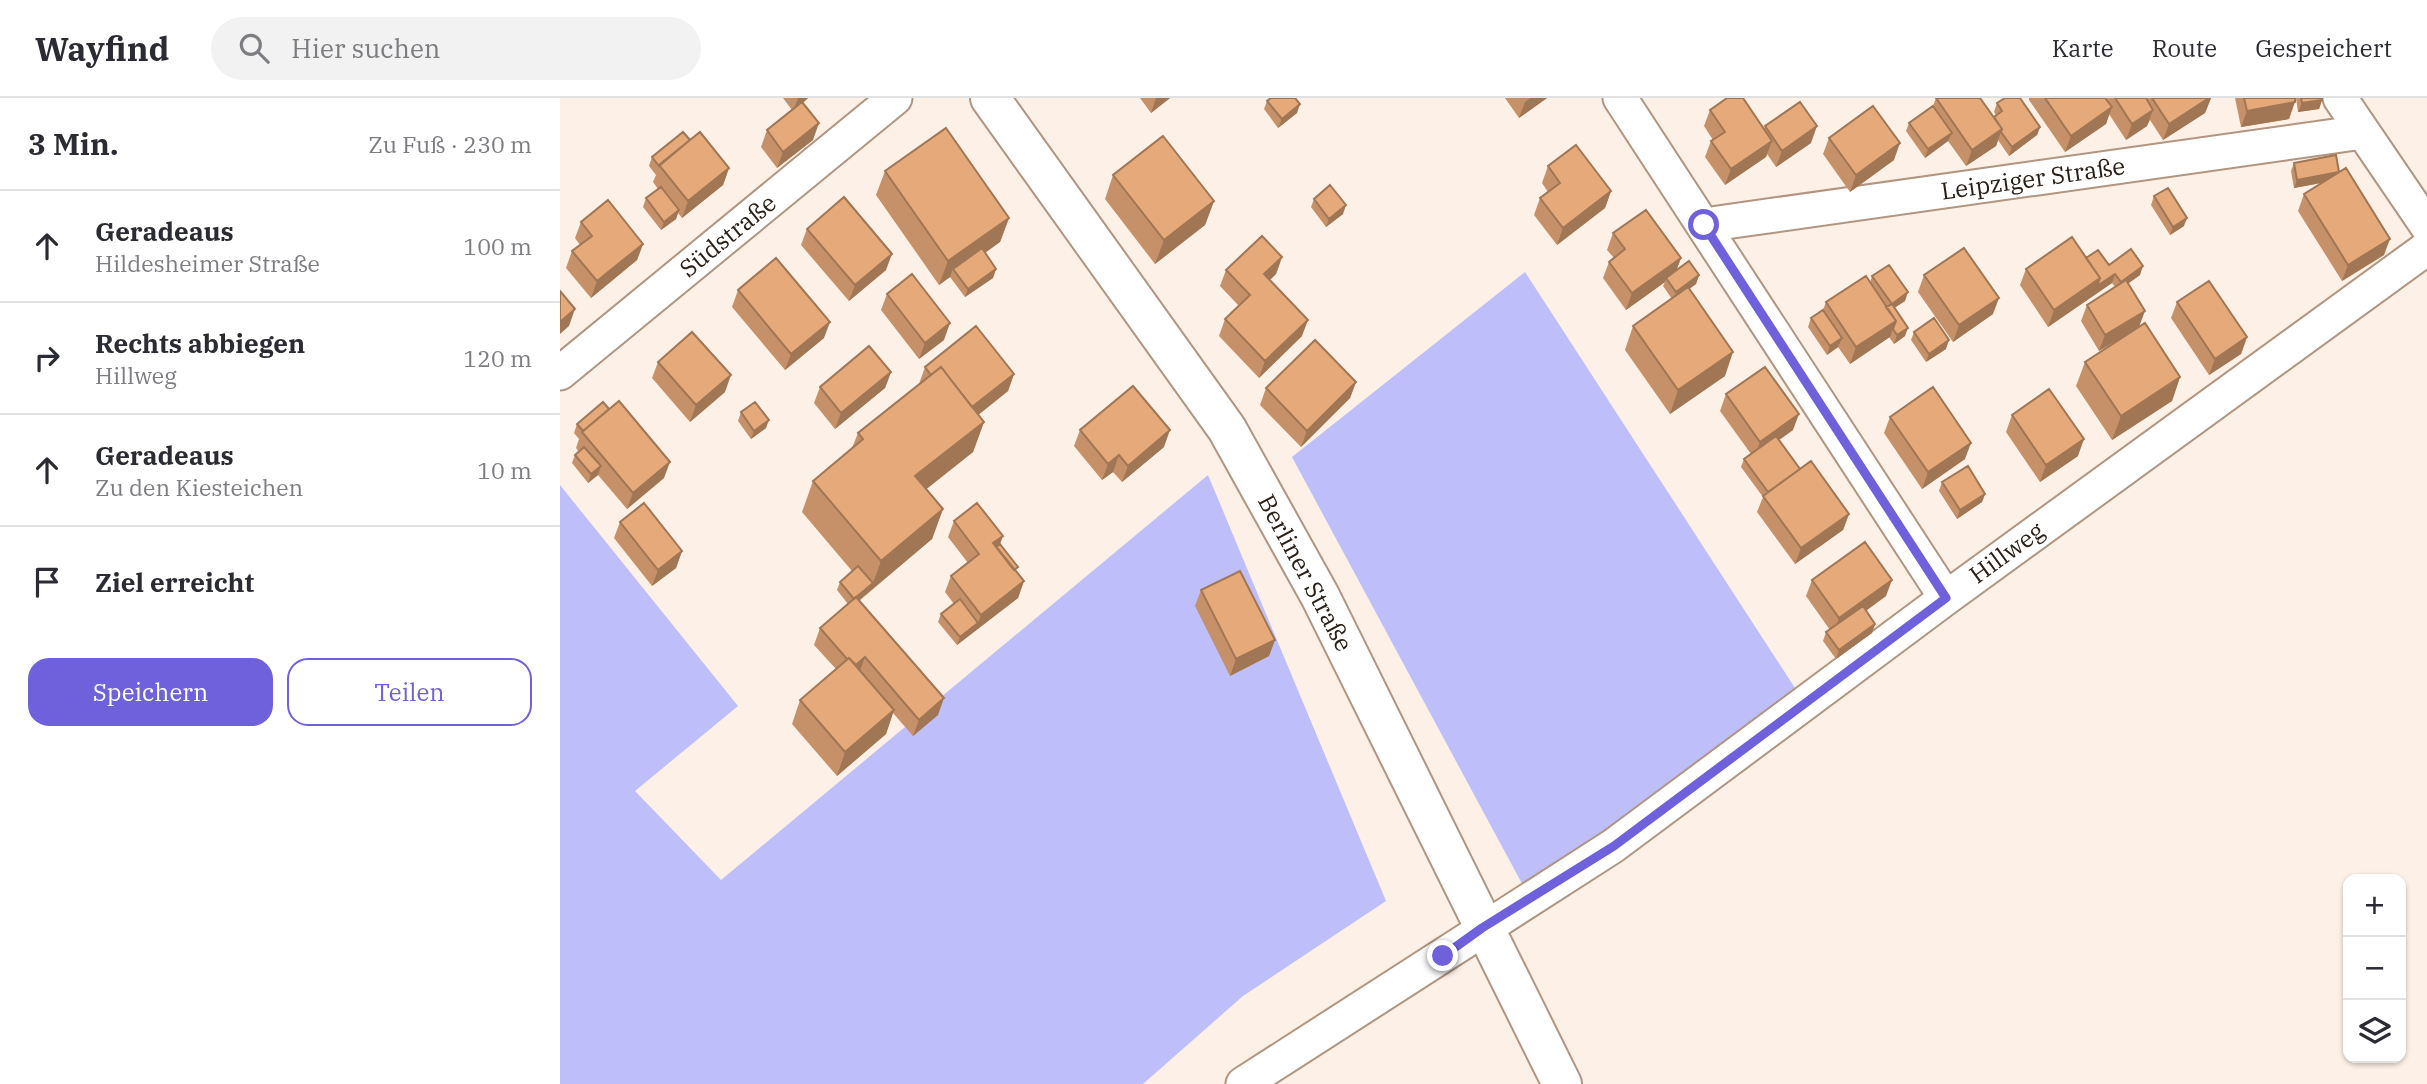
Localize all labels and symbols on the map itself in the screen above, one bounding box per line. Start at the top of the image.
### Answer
street label: Leipziger Straße [1939,149,2127,207]
street label: Südstraße [672,186,782,284]
route start [1688,209,1719,240]
street label: Berliner Straße [1251,489,1361,657]
street label: Hillweg [1963,514,2050,590]
route end [1427,940,1458,971]

